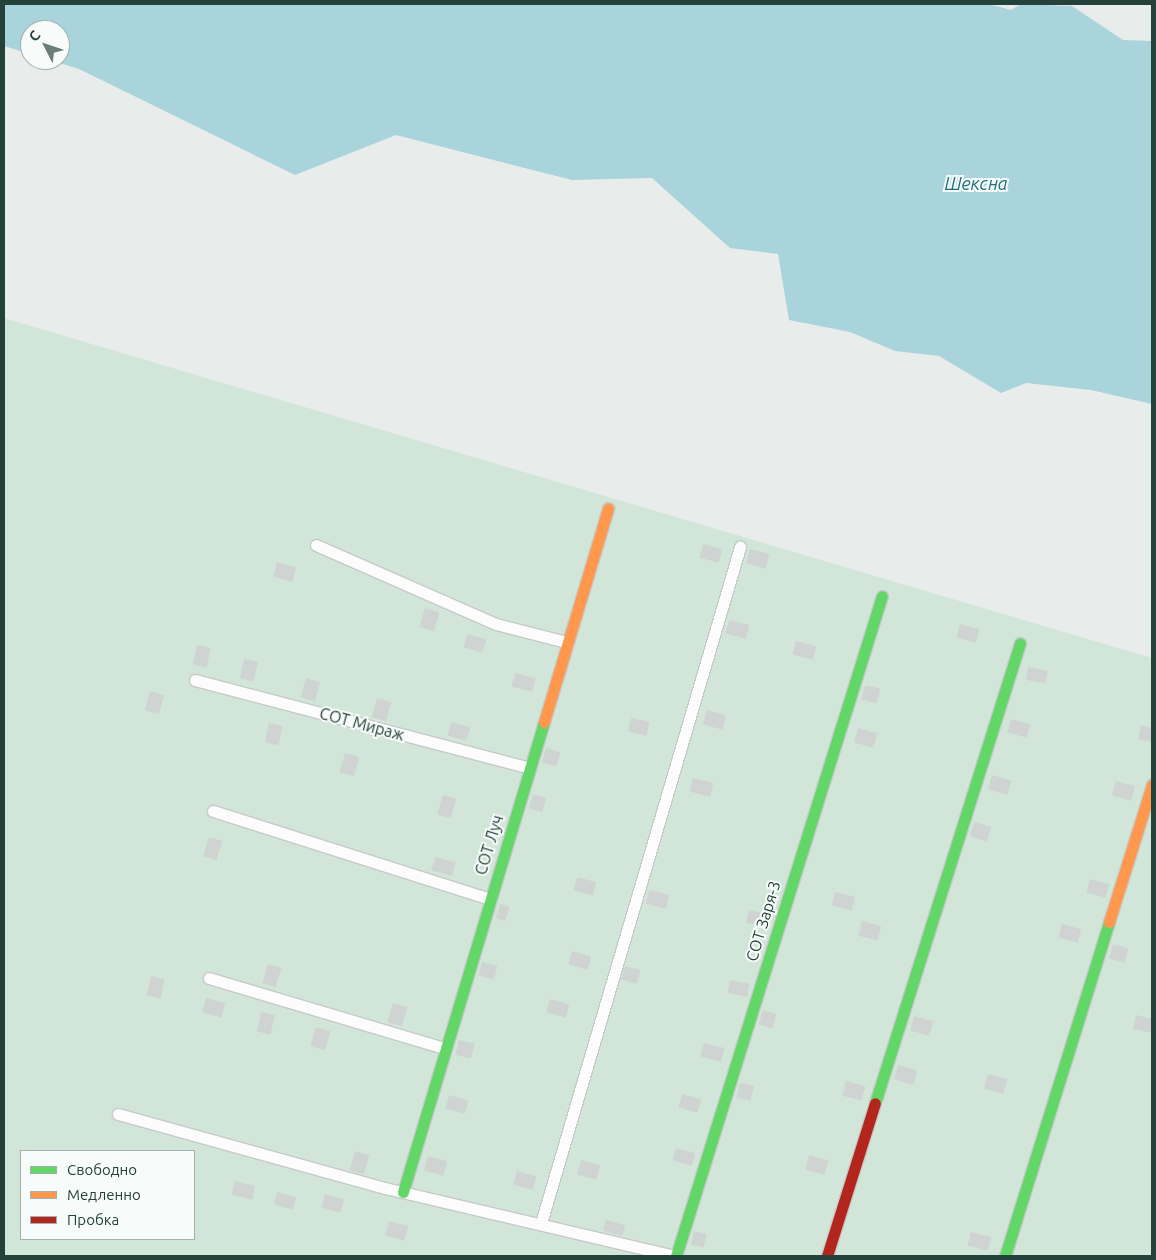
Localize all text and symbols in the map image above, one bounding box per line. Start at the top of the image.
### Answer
north arrow [20,20,70,70]
text: С [25,27,43,44]
water label: Шексна [944,172,1008,194]
street label: СОТ Мираж [317,703,407,745]
street label: СОТ Луч [471,813,507,877]
street label: СОТ Заря-3 [742,878,784,964]
legend [20,1150,195,1240]
text: Свободно [67,1161,137,1178]
text: Медленно [67,1186,141,1203]
text: Пробка [67,1211,119,1228]

